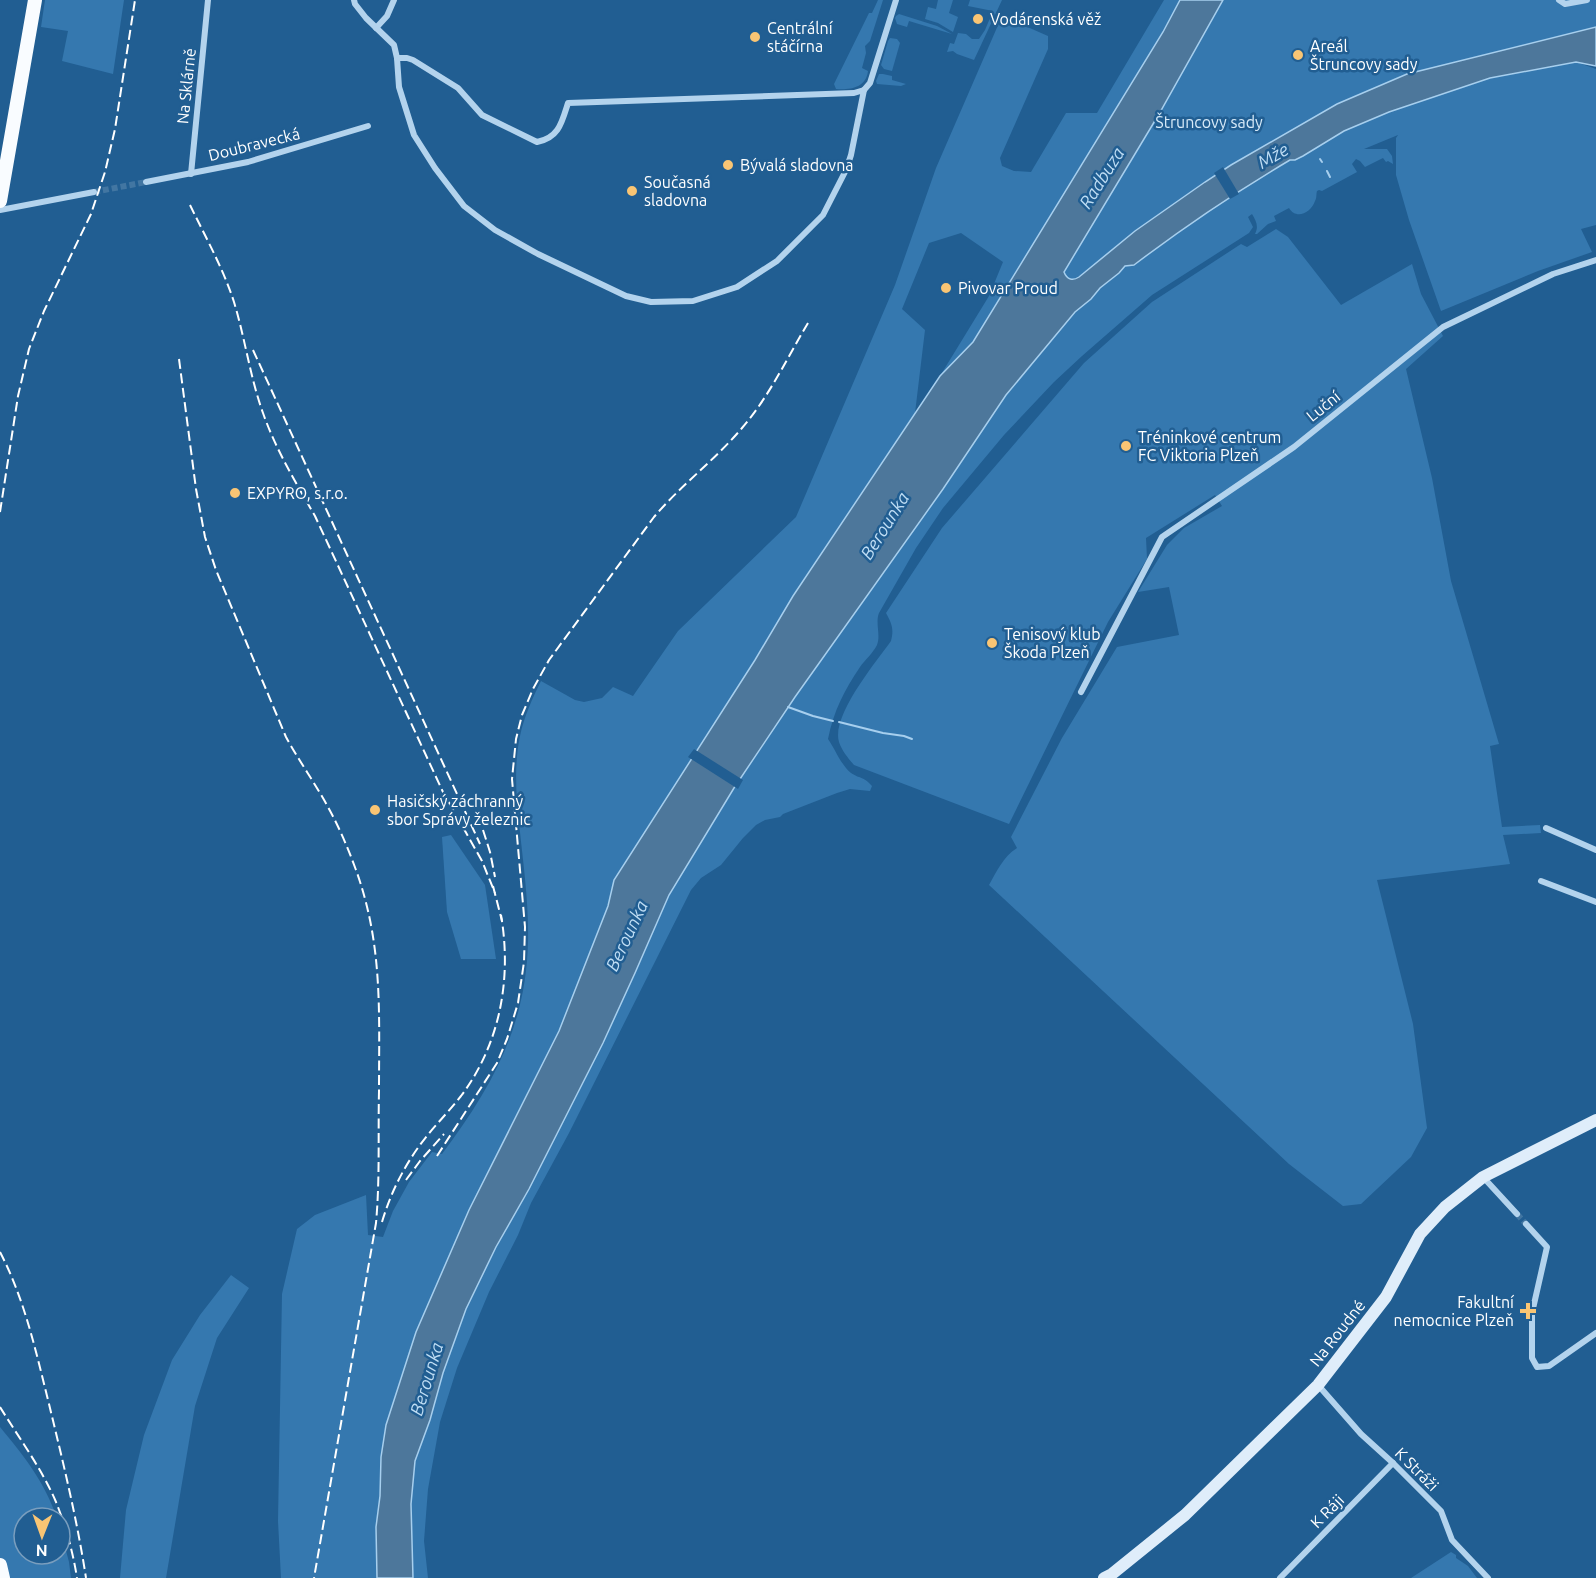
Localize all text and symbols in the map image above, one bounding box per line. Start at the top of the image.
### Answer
place label: Vodárenská věž [990,10,1101,28]
marker: Vodárenská věž [971,12,985,26]
place label: Centrální stáčírna [767,19,834,55]
marker: Centrální stáčírna [748,30,762,44]
place label: Areál Štruncovy sady [1310,37,1418,73]
street label: Na Sklárně [173,47,199,125]
marker: Areál Štruncovy sady [1291,48,1305,62]
park label: Štruncovy sady [1155,112,1263,131]
street label: Doubravecká [206,124,302,164]
water label: Mže [1253,138,1292,172]
water label: Radbuza [1075,143,1128,212]
place label: Bývalá sladovna [740,156,854,174]
marker: Bývalá sladovna [721,158,735,172]
place label: Současná sladovna [644,173,711,209]
marker: Současná sladovna [625,184,639,198]
place label: Pivovar Proud [958,279,1058,297]
marker: Pivovar Proud [939,281,953,295]
street label: Luční [1303,386,1344,425]
place label: Tréninkové centrum FC Viktoria Plzeň [1138,428,1281,464]
marker: Tréninkové centrum FC Viktoria Plzeň [1119,439,1133,453]
place label: EXPYRO, s.r.o. [247,484,348,502]
marker: EXPYRO, s.r.o. [228,486,242,500]
water label: Berounka [856,488,913,563]
place label: Tenisový klub Škoda Plzeň [1004,625,1101,661]
marker: Tenisový klub Škoda Plzeň [985,636,999,650]
place label: Hasičský záchranný sbor Správy železnic [387,792,531,828]
marker: Hasičský záchranný sbor Správy železnic [368,803,382,817]
water label: Berounka [601,897,651,974]
place label: Fakultní nemocnice Plzeň [1394,1293,1515,1329]
street label: Na Roudné [1306,1296,1368,1370]
marker: Fakultní nemocnice Plzeň [1519,1302,1537,1320]
water label: Berounka [405,1340,447,1418]
street label: K Stráži [1392,1444,1442,1494]
street label: K Ráji [1307,1491,1347,1531]
north arrow [12,1506,72,1566]
text: N [36,1542,48,1560]

